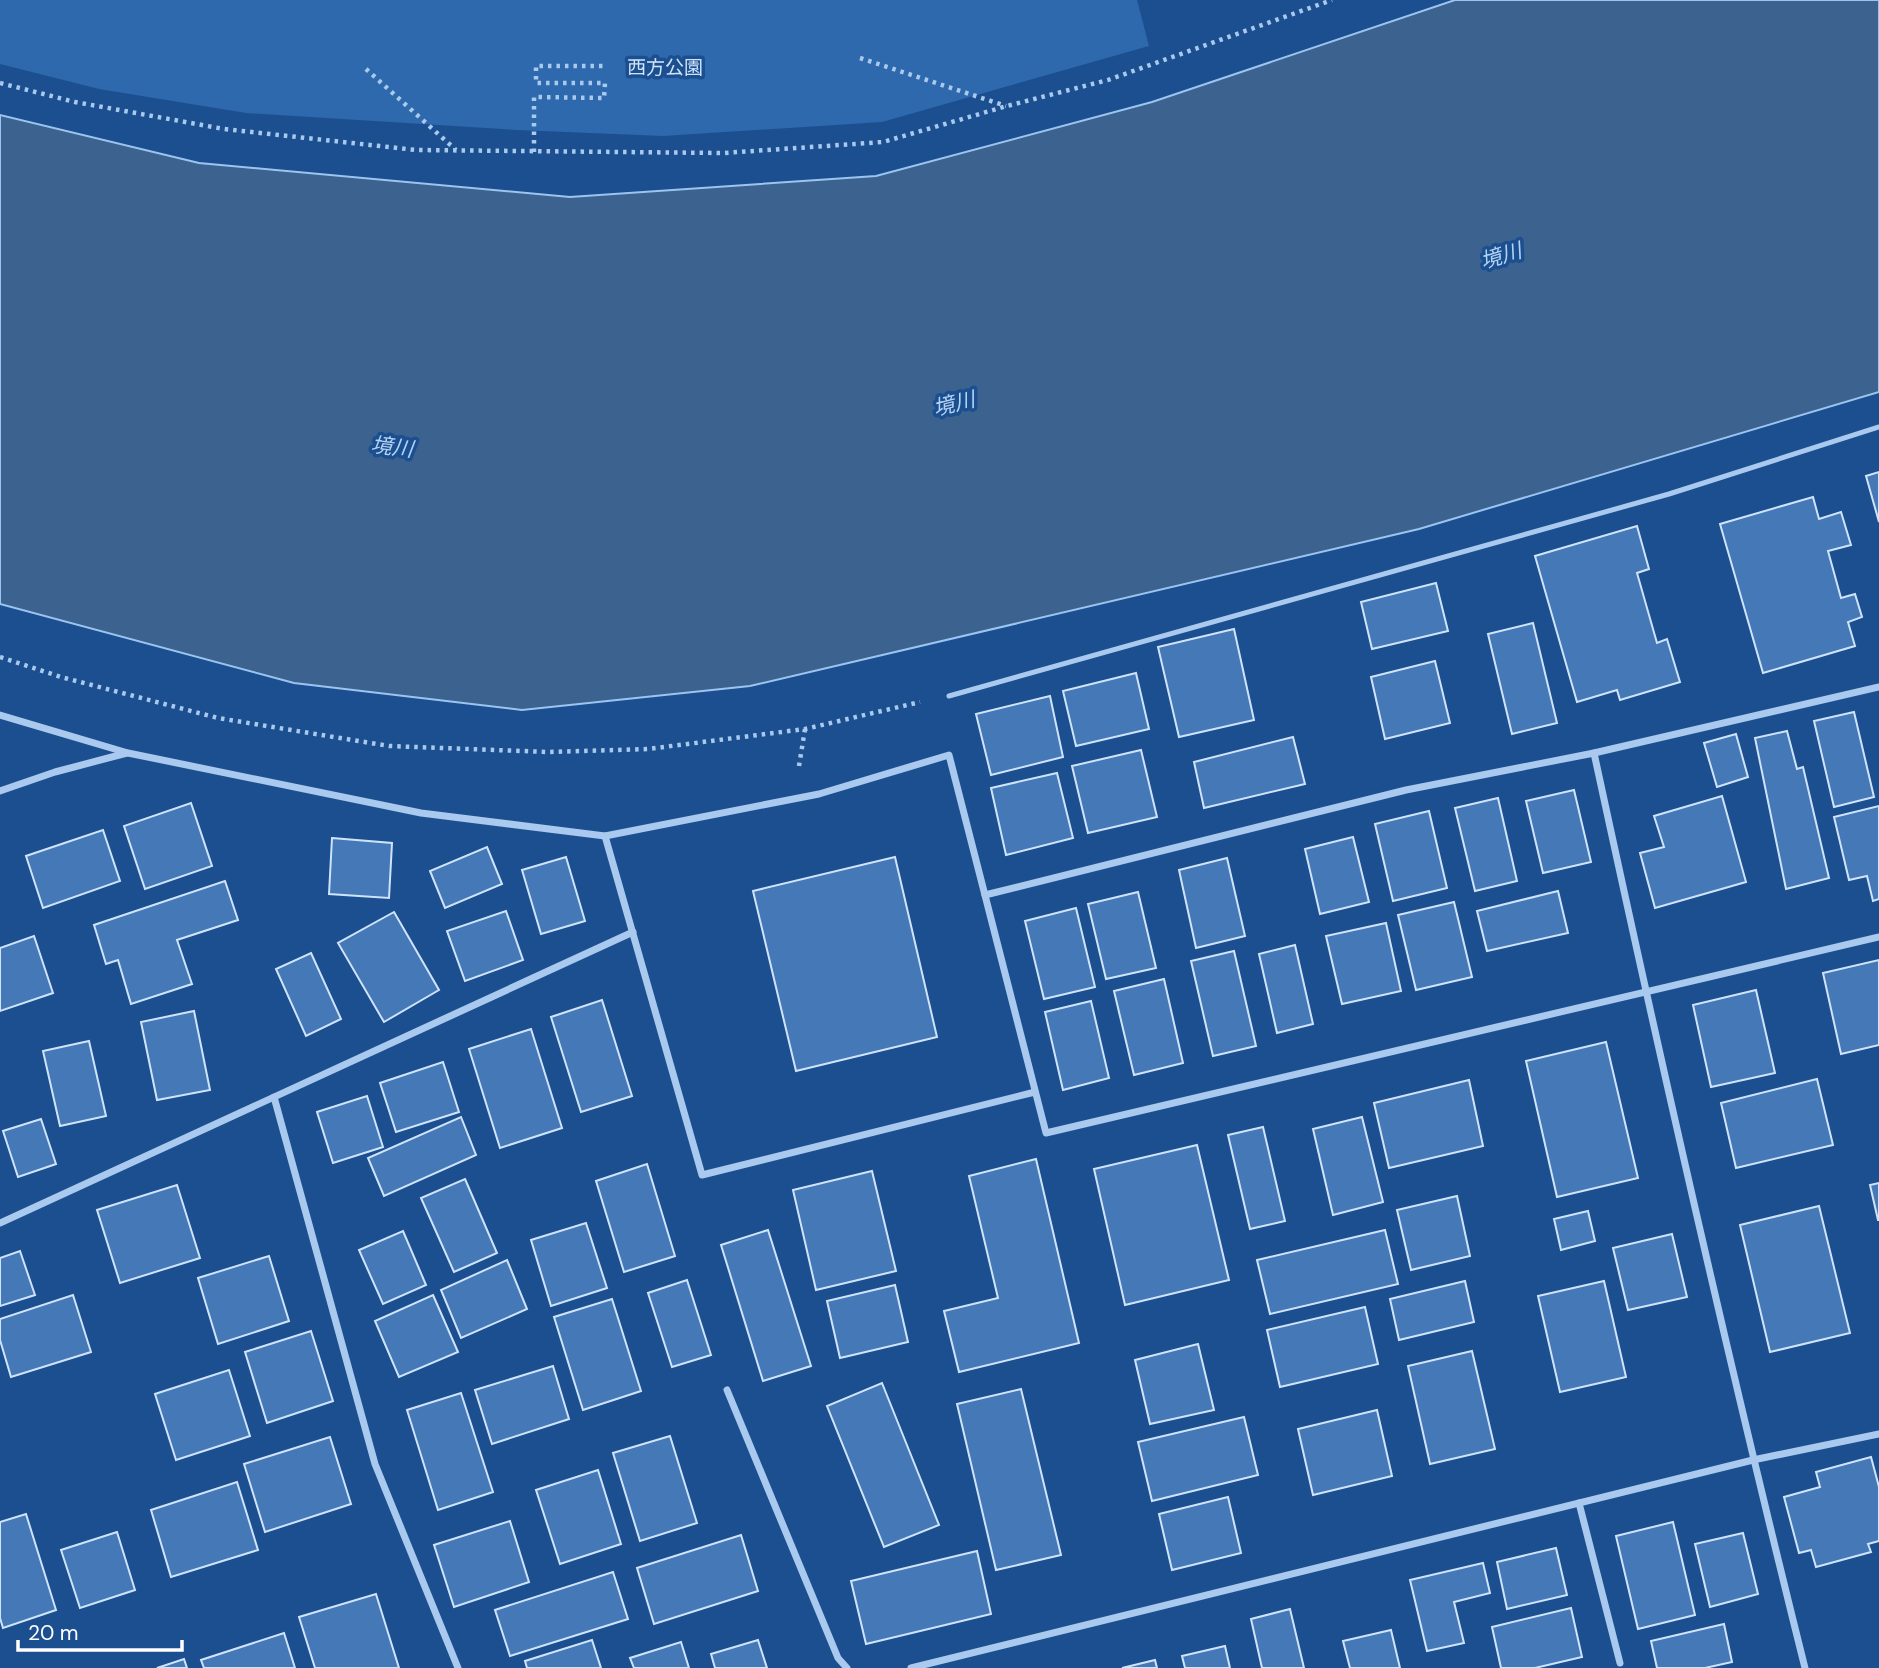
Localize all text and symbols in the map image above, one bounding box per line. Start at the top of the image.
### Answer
park label: 西方公園 [627,55,703,80]
water label: 境川 [1477,236,1527,276]
water label: 境川 [930,385,980,423]
water label: 境川 [369,431,417,464]
scale bar [18,1608,182,1652]
text: 20 m [28,1619,79,1647]

